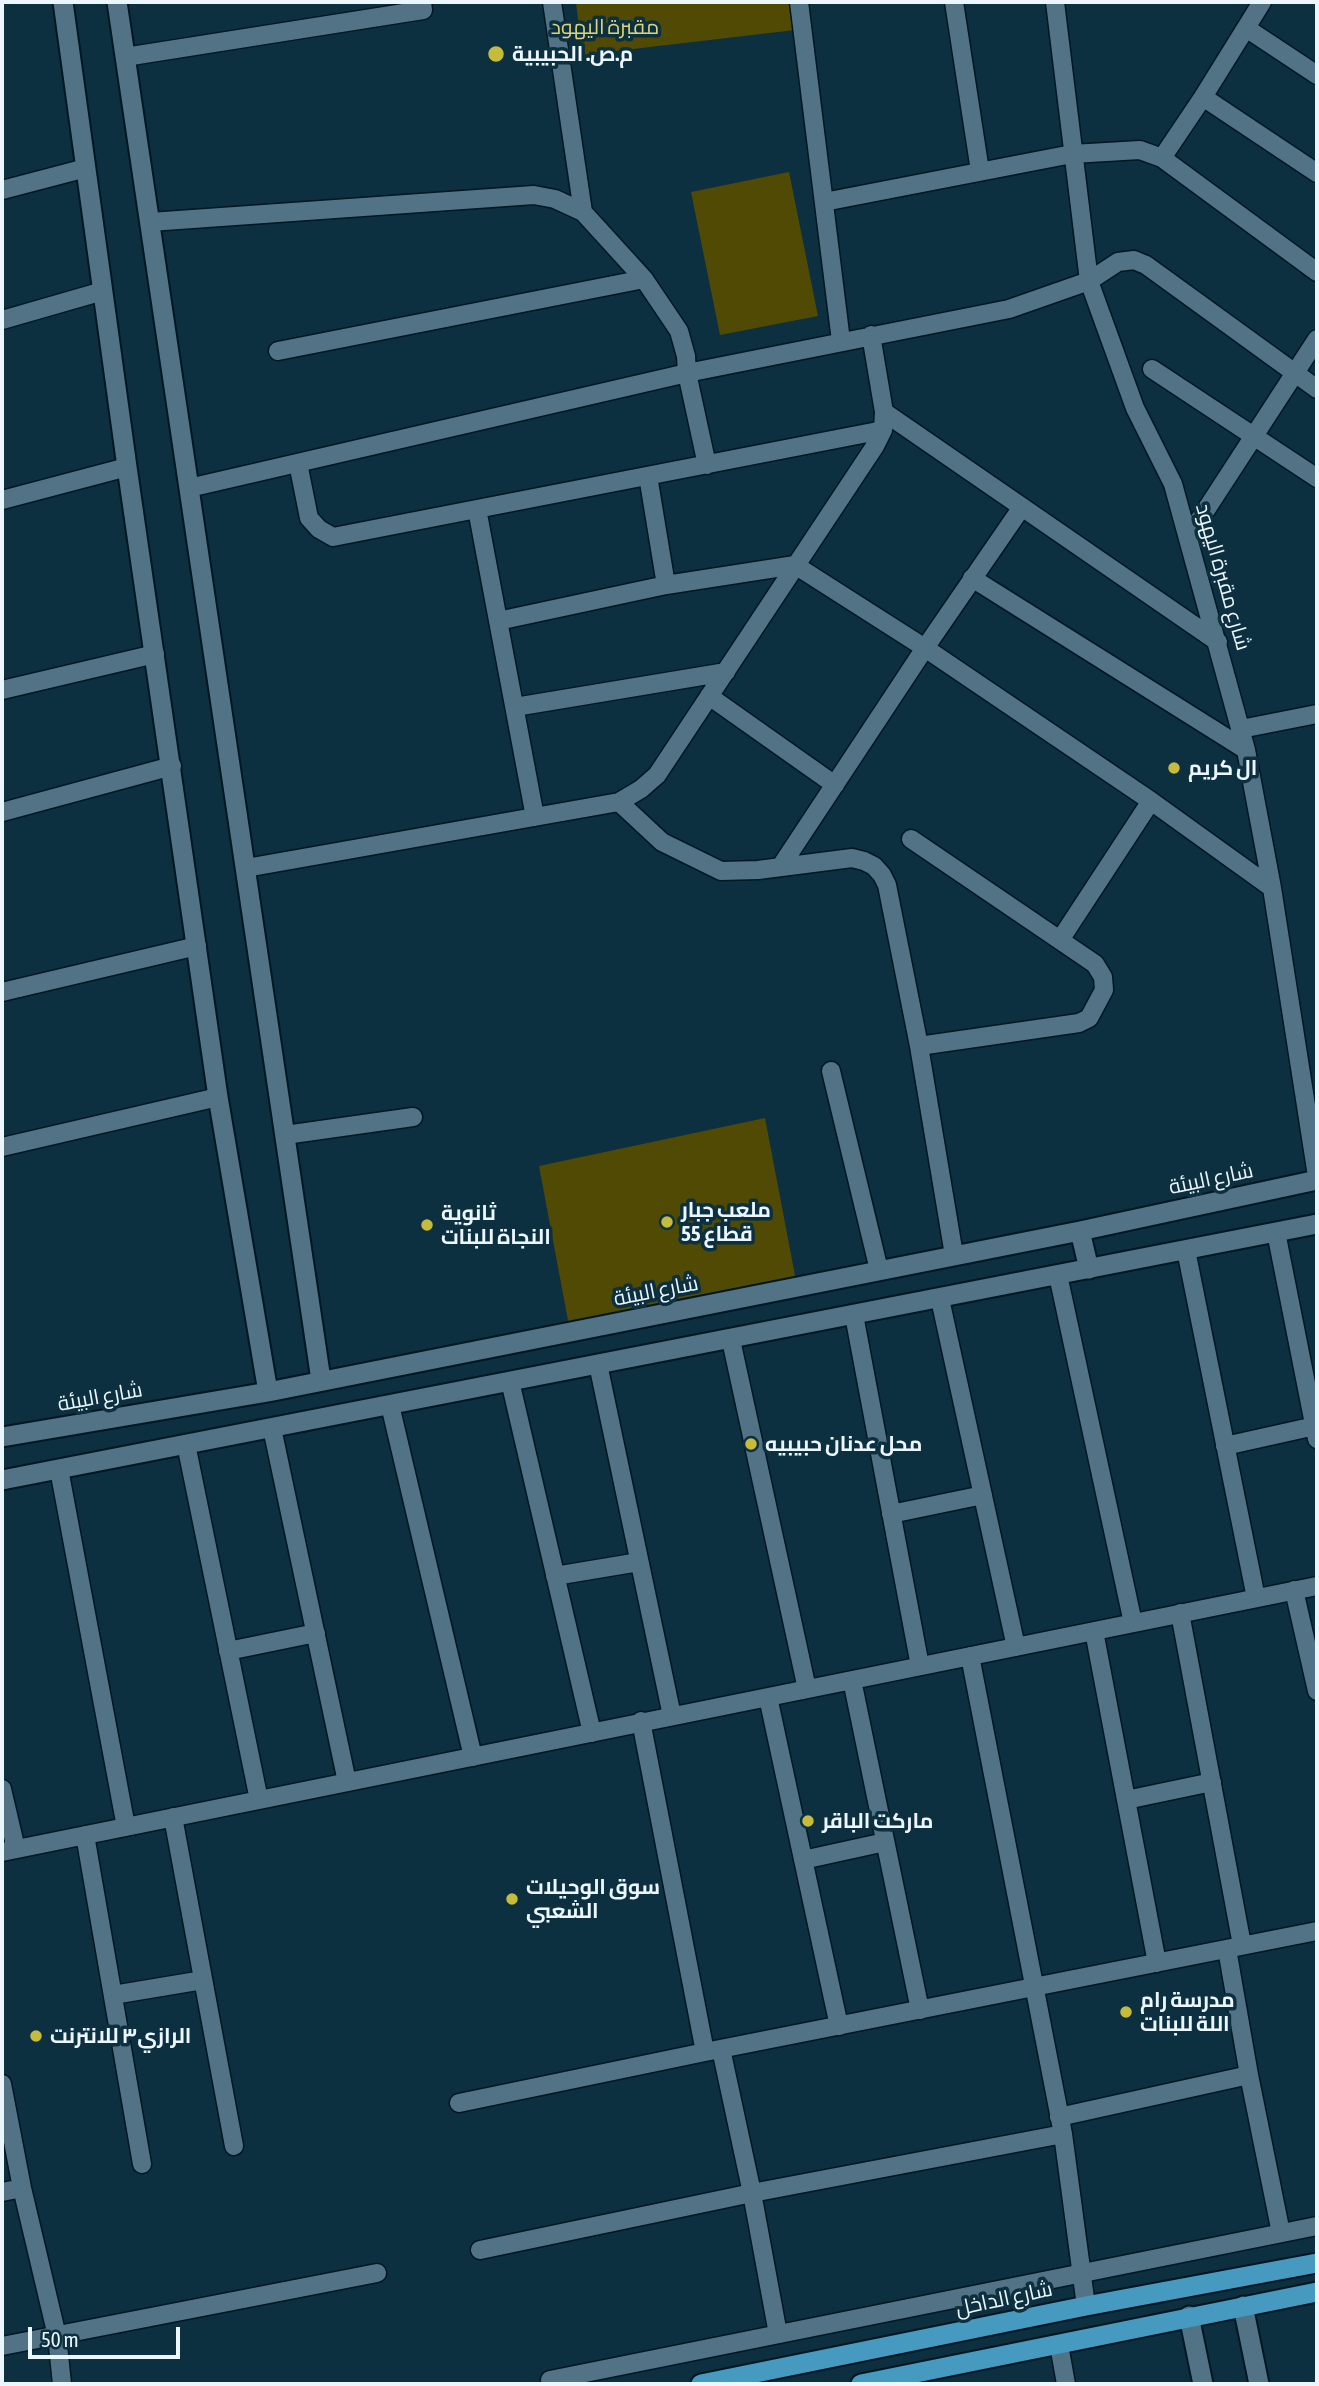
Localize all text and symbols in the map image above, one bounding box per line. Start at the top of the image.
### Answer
park label: مقبرة اليهود [551,14,659,40]
place label: م.ص. الحبيبية [512,41,633,67]
marker: م.ص. الحبيبية [486,44,506,64]
street label: شارع مقبرة اليهود [1190,501,1256,653]
place label: ال كريم [1188,755,1257,781]
marker: ال كريم [1166,760,1182,776]
street label: شارع البيئة [1166,1158,1256,1200]
place label: ملعب جبار قطاع 55 [681,1197,771,1247]
place label: ثانوية النجاة للبنات [441,1200,551,1250]
marker: ملعب جبار قطاع 55 [659,1214,675,1230]
marker: ثانوية النجاة للبنات [419,1217,435,1233]
street label: شارع البيئة [612,1270,700,1312]
street label: شارع البيئة [56,1377,144,1417]
place label: محل عدنان حبيبيه [765,1431,922,1457]
marker: محل عدنان حبيبيه [743,1436,759,1452]
place label: ماركت الباقر [822,1808,933,1834]
marker: ماركت الباقر [800,1813,816,1829]
place label: سوق الوحيلات الشعبي [526,1874,660,1924]
marker: سوق الوحيلات الشعبي [504,1891,520,1907]
place label: مدرسة رام اللة للبنات [1140,1987,1235,2037]
marker: مدرسة رام اللة للبنات [1118,2004,1134,2020]
place label: الرازي٣ للانترنت [50,2023,191,2049]
marker: الرازي٣ للانترنت [28,2028,44,2044]
street label: شارع الداخل [953,2276,1055,2322]
scale bar [32,2312,184,2356]
text: 50 m [41,2327,79,2351]

